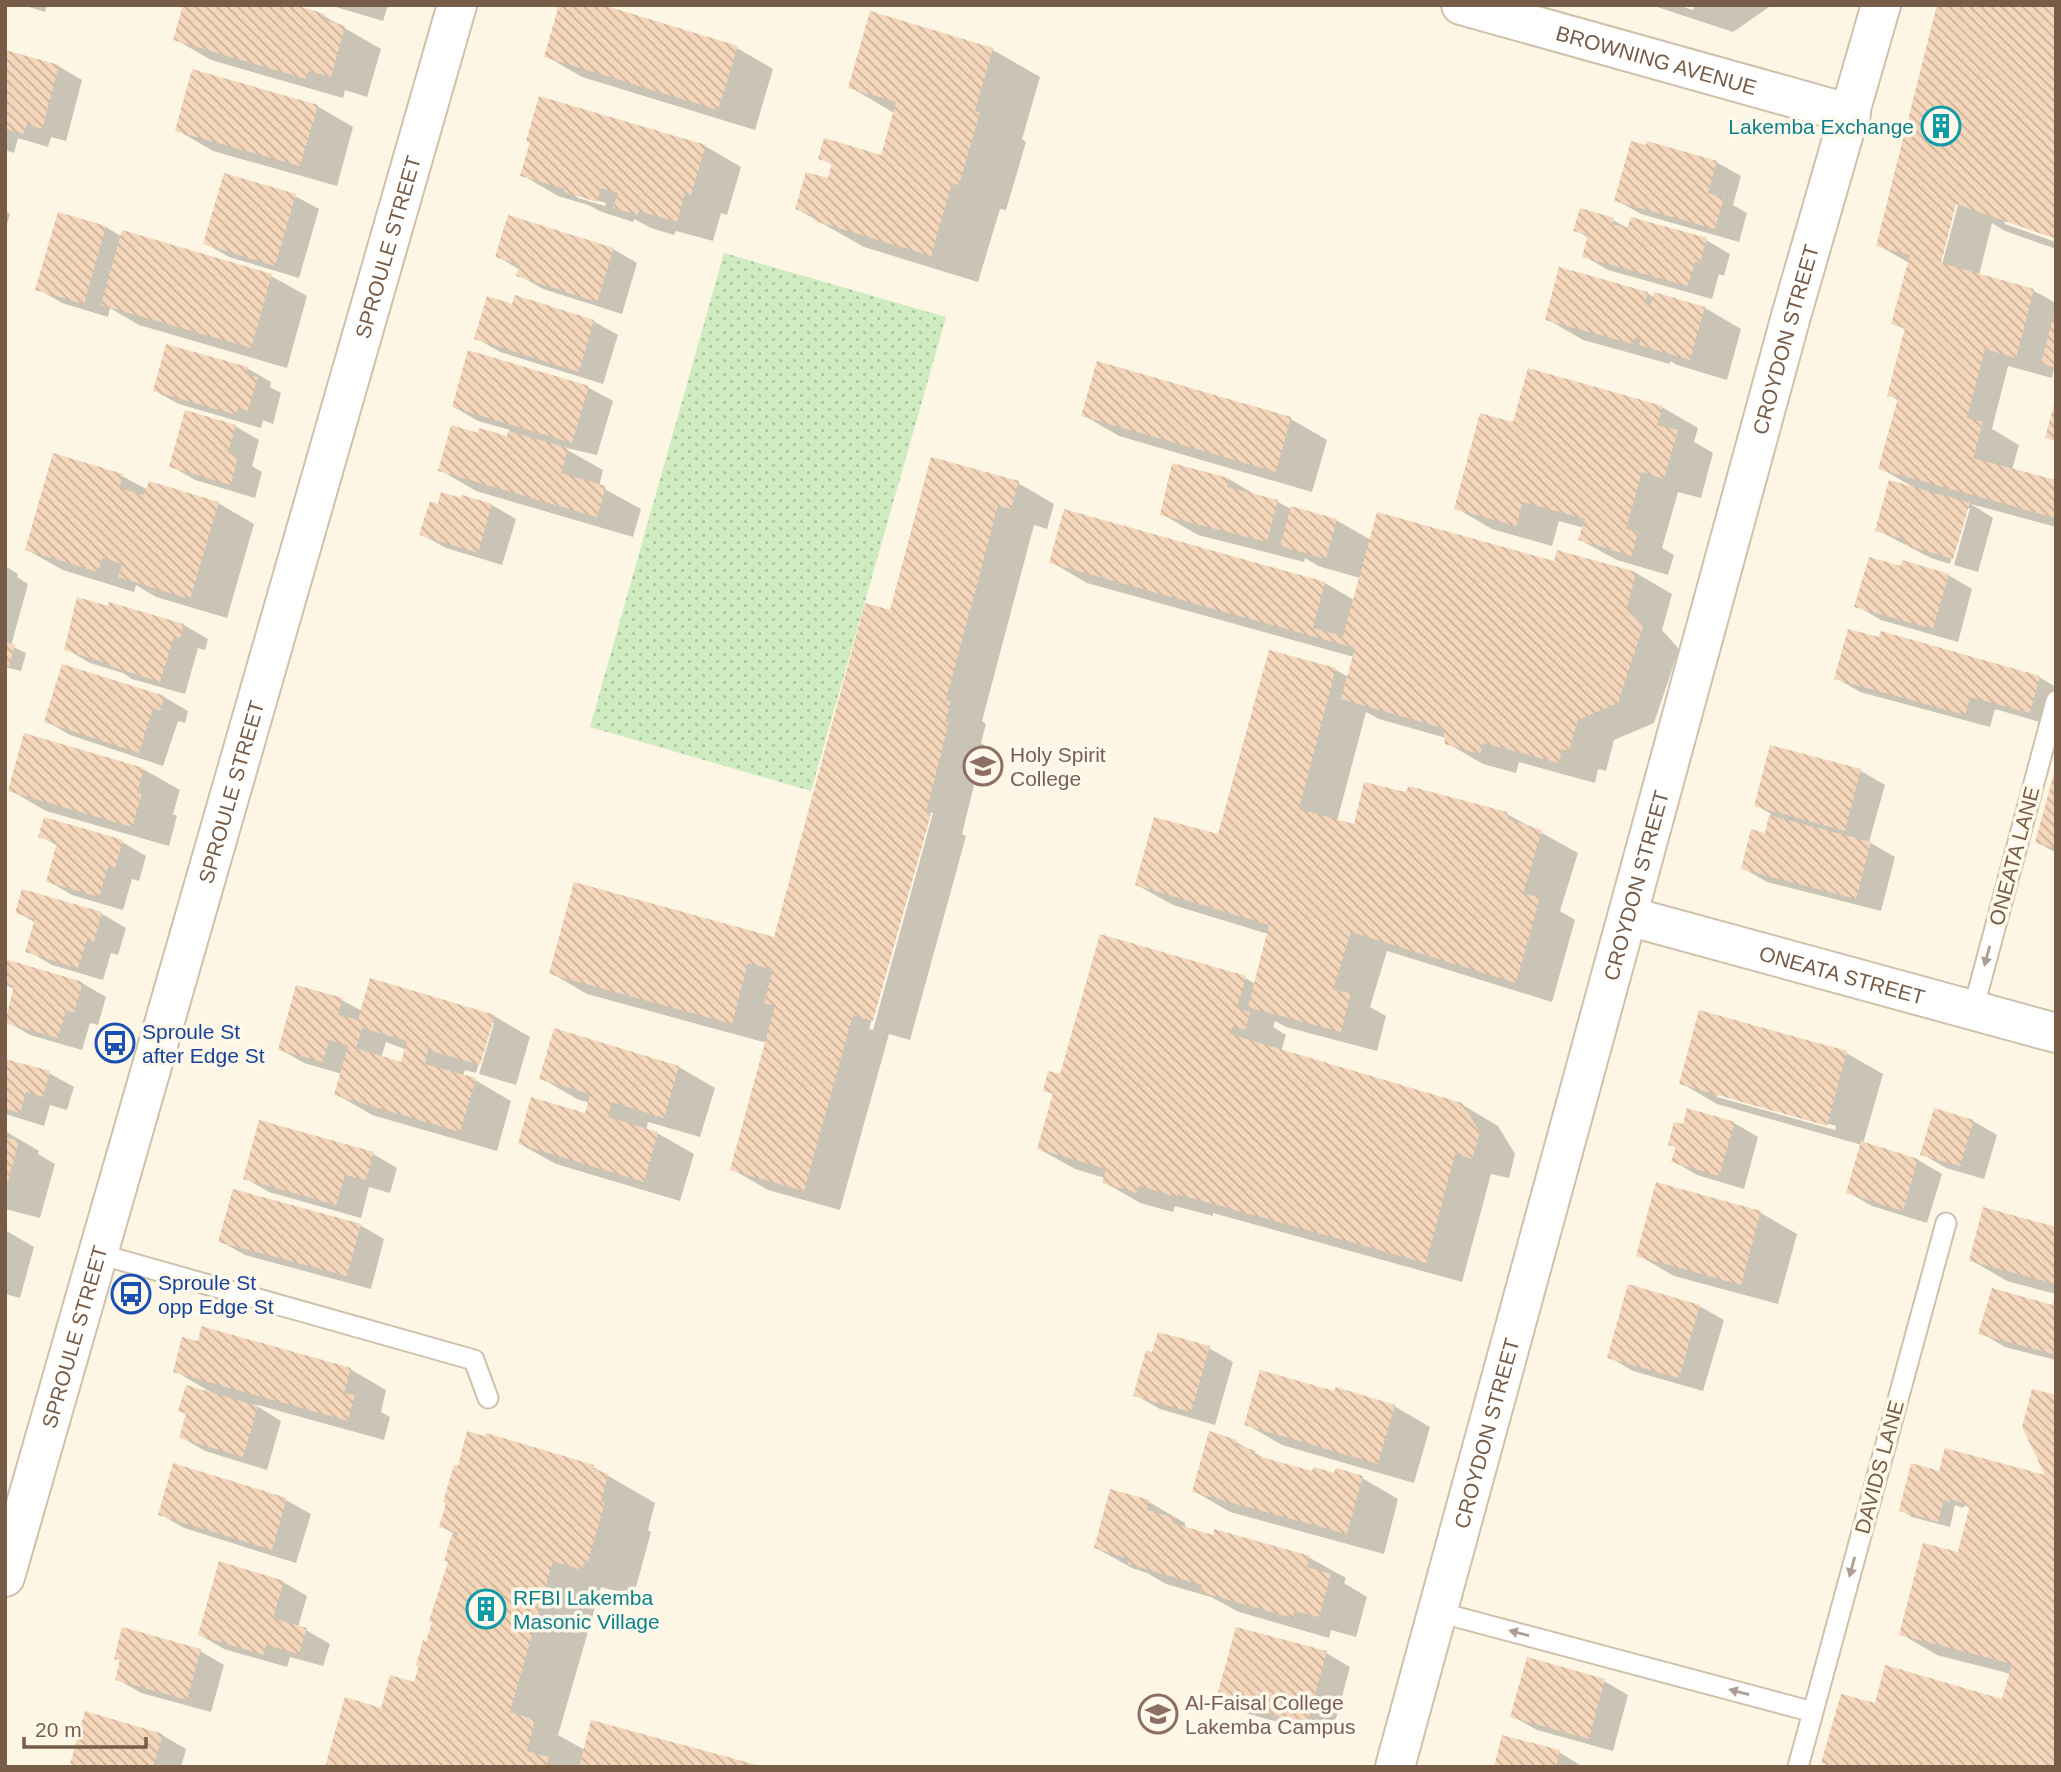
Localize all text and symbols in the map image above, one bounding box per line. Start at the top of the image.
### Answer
street label: BROWNING AVENUE [1554,21,1759,99]
building icon: Lakemba Exchange [1920,105,1962,147]
place label: Lakemba Exchange [1728,115,1914,138]
street label: SPROULE STREET [350,153,425,341]
street label: CROYDON STREET [1748,242,1823,437]
street label: SPROULE STREET [194,698,268,886]
place label: Holy Spirit College [1010,743,1106,790]
school or university icon: Holy Spirit College [962,745,1004,787]
street label: ONEATA LANE [1984,784,2044,928]
street label: CROYDON STREET [1599,787,1673,983]
street label: ONEATA STREET [1757,941,1928,1008]
one-way arrow [1981,946,1992,968]
place label: Sproule St after Edge St [142,1020,265,1067]
bus stop icon: Sproule St after Edge St [94,1022,136,1064]
street label: SPROULE STREET [37,1243,111,1431]
place label: Sproule St opp Edge St [158,1271,274,1318]
bus stop icon: Sproule St opp Edge St [110,1273,152,1315]
street label: CROYDON STREET [1449,1335,1523,1531]
street label: DAVIDS LANE [1850,1398,1908,1536]
one-way arrow [1847,1556,1857,1577]
place label: RFBI Lakemba Masonic Village [513,1586,660,1633]
building icon: RFBI Lakemba Masonic Village [465,1588,507,1630]
one-way arrow [1508,1628,1529,1638]
one-way arrow [1728,1686,1750,1697]
place label: Al-Faisal College Lakemba Campus [1185,1691,1355,1738]
school or university icon: Al-Faisal College Lakemba Campus [1137,1693,1179,1735]
scale bar [24,1706,147,1750]
text: 20 m [35,1718,82,1741]

